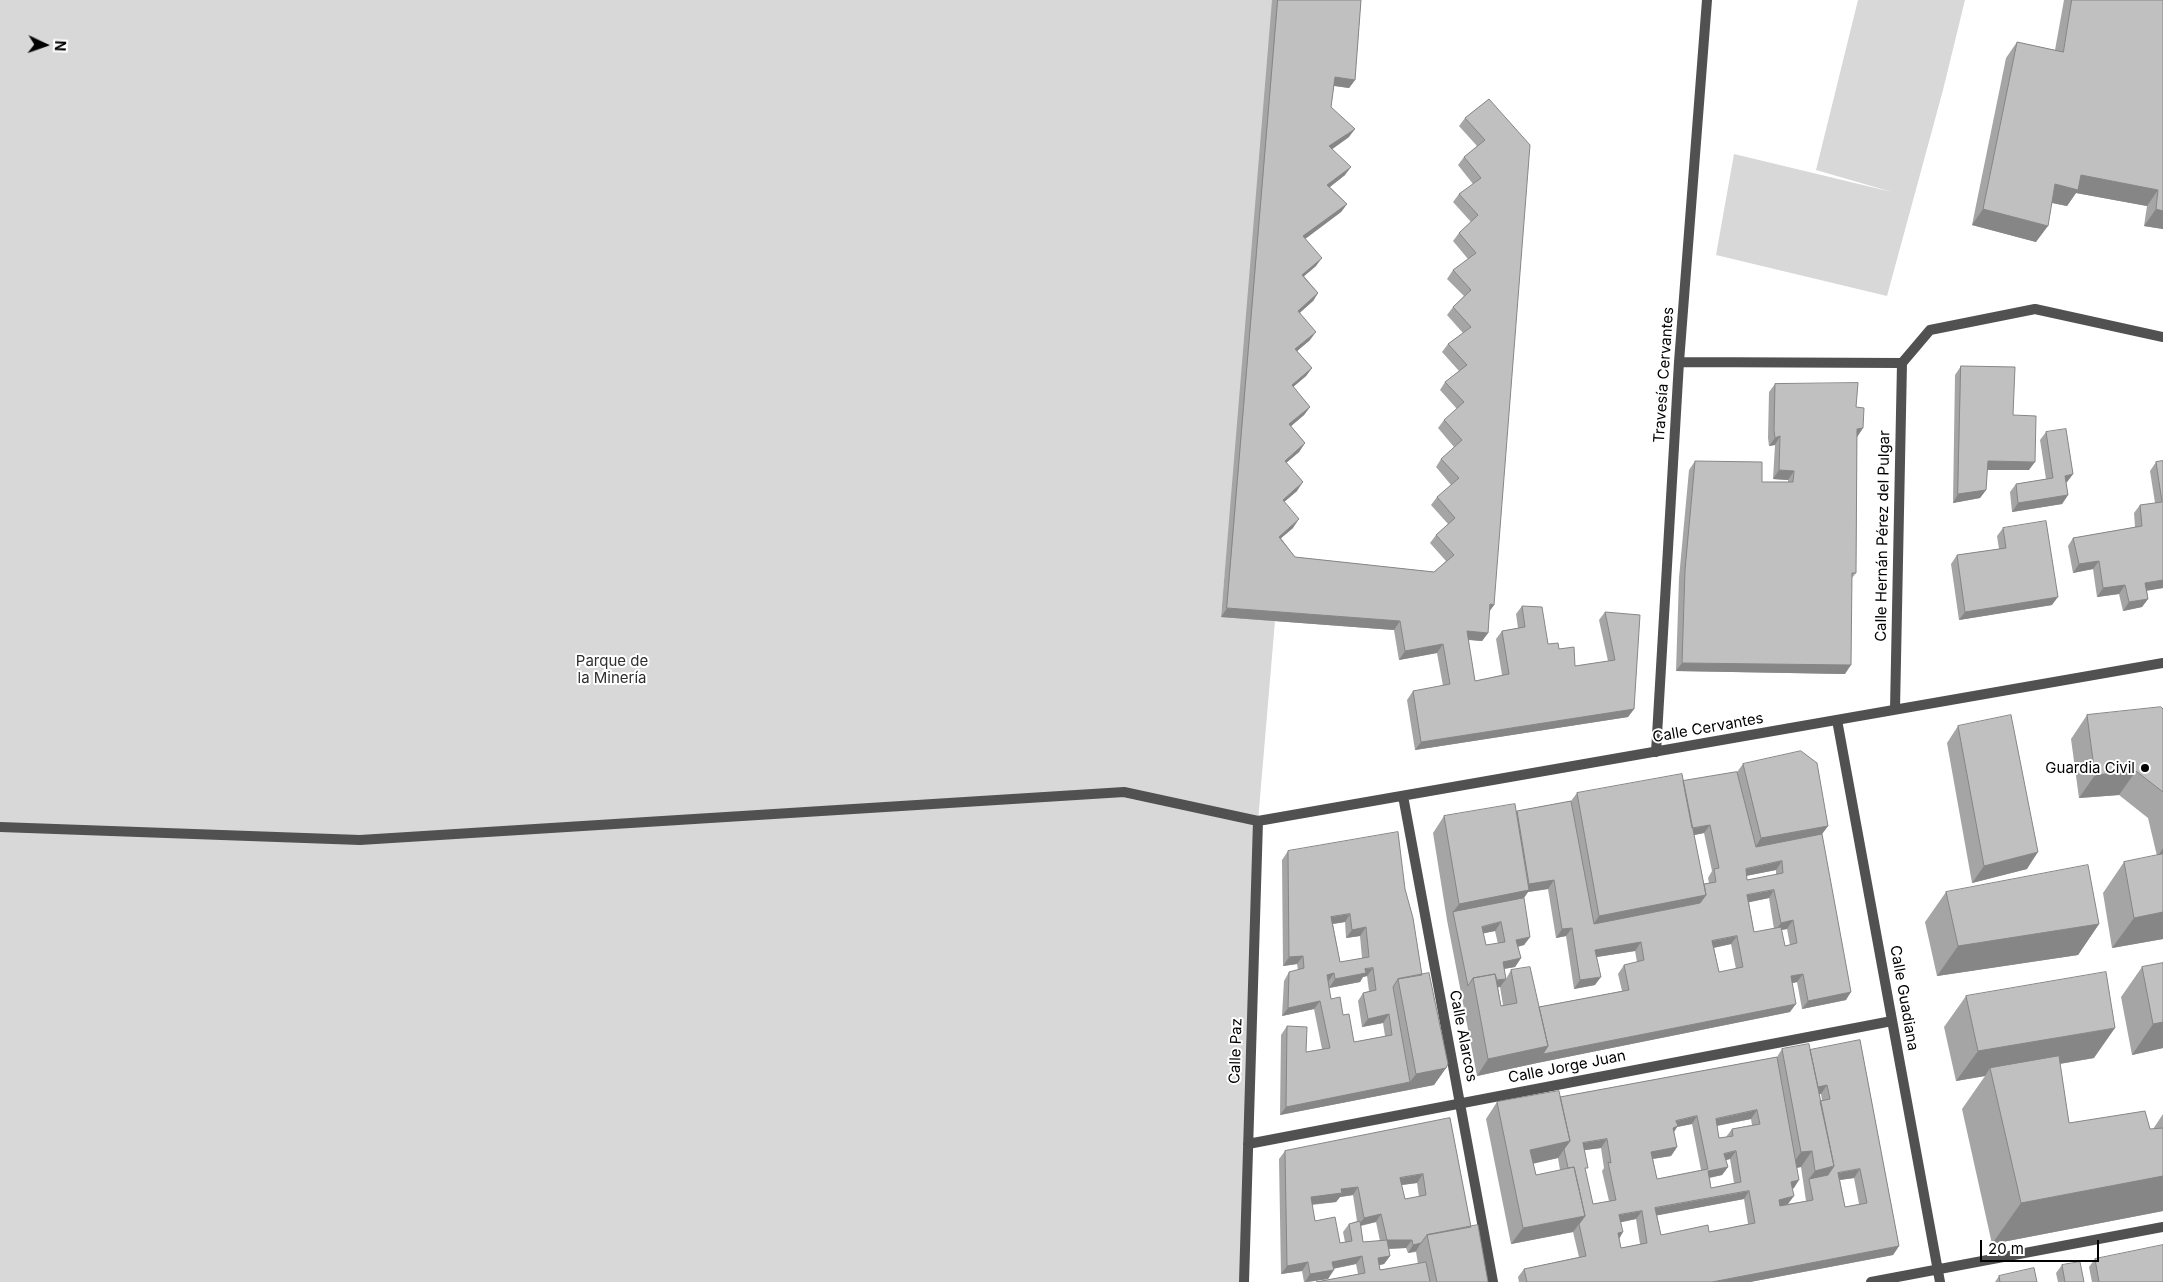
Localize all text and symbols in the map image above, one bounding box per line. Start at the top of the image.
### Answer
north arrow [20,20,70,70]
text: N [52,40,69,52]
street label: Travesía Cervantes [1650,306,1678,444]
street label: Calle Hernán Pérez del Pulgar [1872,430,1894,642]
park label: Parque de la Minería [576,652,648,687]
street label: Calle Cervantes [1651,709,1765,747]
place label: Guardia Civil [2045,759,2135,777]
marker: Guardia Civil [2139,762,2151,774]
street label: Calle Guadiana [1886,944,1922,1052]
street label: Calle Alarcos [1445,989,1481,1083]
street label: Calle Paz [1226,1018,1246,1084]
street label: Calle Jorge Juan [1507,1047,1627,1087]
scale bar [1983,1230,2102,1262]
text: 20 m [1988,1239,2024,1258]

